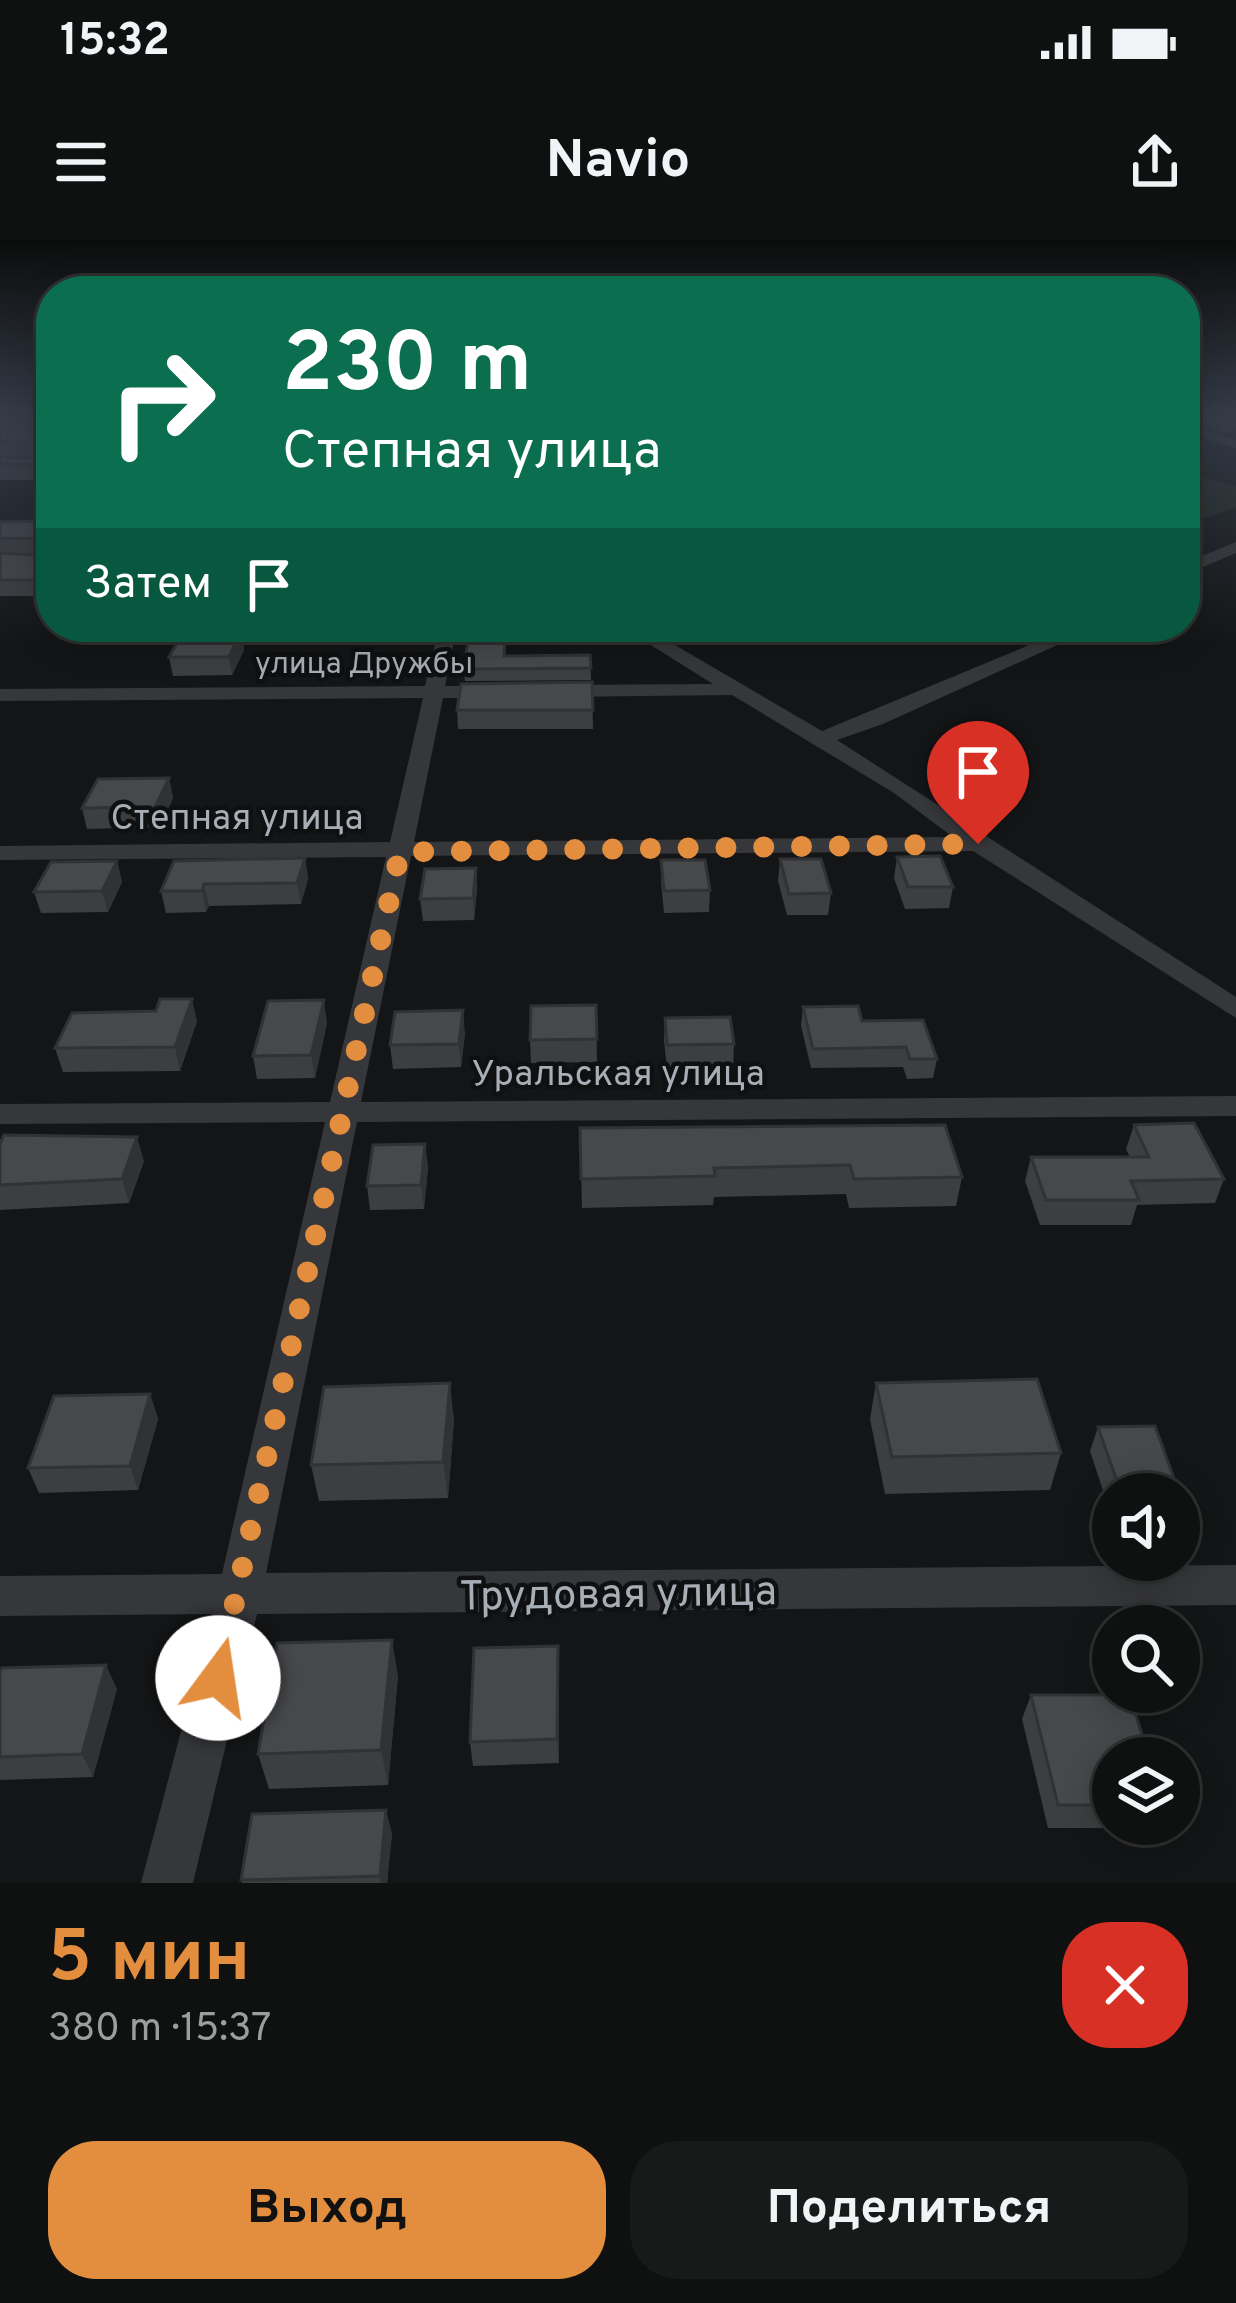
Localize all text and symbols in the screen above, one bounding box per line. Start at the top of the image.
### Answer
text: 15:32 [60,14,170,71]
text: Navio [546,128,690,197]
icon: menu [48,129,114,195]
icon: share [1122,129,1188,195]
text: 230 m [282,315,532,421]
icon: right [84,324,240,480]
text: Степная улица [282,419,661,488]
icon: arrive [236,552,302,618]
text: Затем [84,557,212,614]
street label: улица Дружбы [255,647,473,684]
pin [927,721,1029,844]
icon: arrive [945,739,1011,805]
street label: Степная улица [111,797,363,843]
street label: Уральская улица [471,1053,765,1099]
map controls [1092,1473,1200,1845]
button: sound [1092,1473,1200,1581]
street label: Трудовая улица [459,1567,777,1626]
button: search [1092,1605,1200,1713]
position arrow [155,1615,281,1741]
button: layers [1092,1737,1200,1845]
text: 5 мин [48,1915,250,2007]
button: close [1062,1922,1188,2048]
text: 380 m · 15:37 [48,2006,271,2055]
button: Выход [48,2141,606,2279]
button: Поделиться [630,2141,1188,2279]

